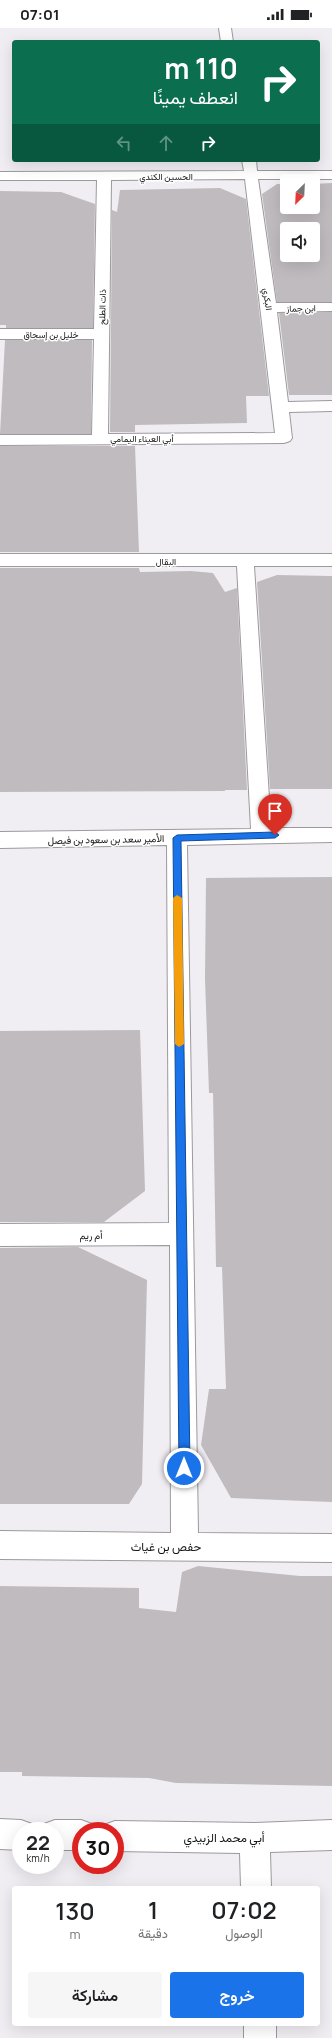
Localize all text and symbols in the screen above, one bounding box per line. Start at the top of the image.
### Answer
text: 07:01 [20,4,59,25]
text: 110 m [164,49,238,87]
icon: right [252,56,304,108]
text: انعطف يمينًا [153,85,238,109]
icon: left [113,132,135,154]
icon: ahead [155,132,177,154]
icon: right [197,132,219,154]
street label: الحسين الكندي [139,170,193,184]
north arrow [280,174,320,214]
map controls [280,174,320,262]
button: sound [280,222,320,262]
street label: البكري [259,287,276,311]
street label: ذات الطلح [95,289,109,325]
street label: ابن جماز [285,301,316,315]
street label: خليل بن إسحاق [23,328,79,341]
street label: أبي العيناء اليمامي [110,432,174,446]
street label: البقال [156,555,176,568]
pin [258,794,292,835]
icon: arrive [264,800,286,822]
street label: الأمير سعد بن سعود بن فيصل [48,831,164,847]
street label: أم ريم [79,1228,103,1242]
position arrow [163,1447,205,1489]
street label: حفص بن غياث [131,1538,201,1555]
speed limit sign: 30 [72,1822,124,1874]
text: 22 [26,1829,50,1856]
street label: أبي محمد الزبيدي [183,1829,265,1848]
text: km/h [26,1851,50,1865]
text: 1 [148,1893,158,1926]
text: 07:02 [211,1893,277,1926]
text: 130 [55,1894,95,1927]
text: دقيقة [138,1924,168,1942]
text: الوصول [225,1924,263,1942]
text: m [69,1925,81,1943]
button: مشاركة [28,1972,162,2018]
button: خروج [170,1972,304,2018]

